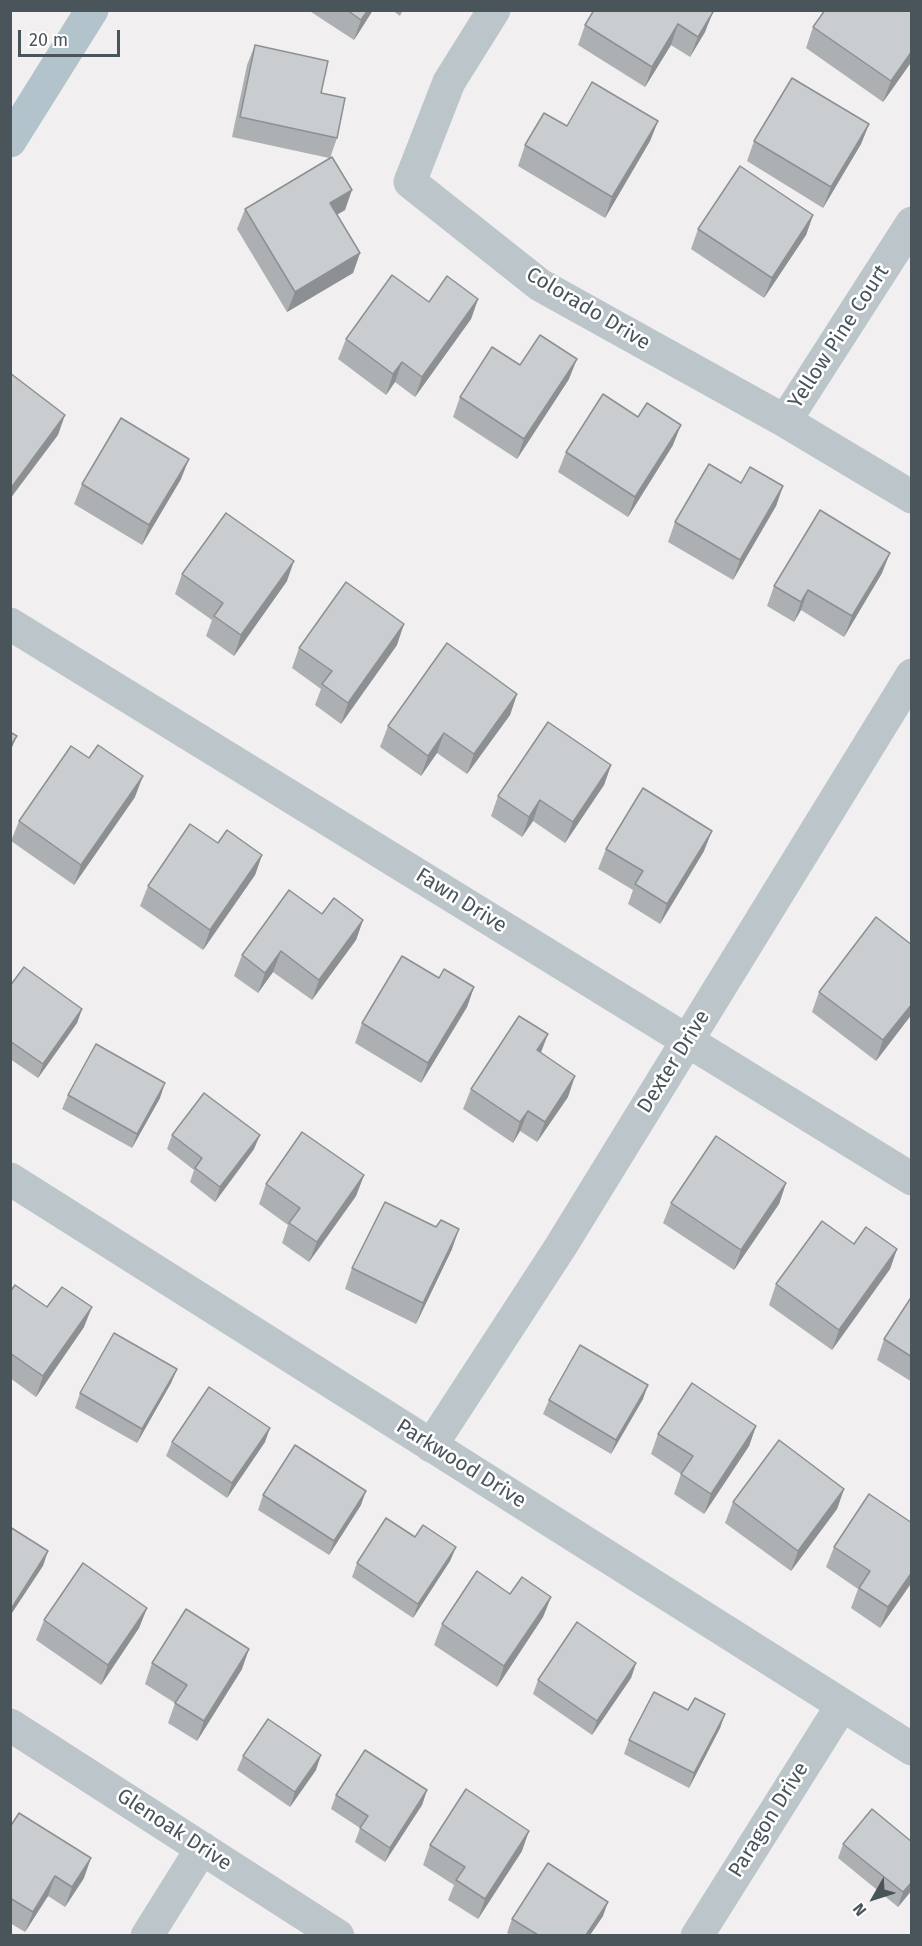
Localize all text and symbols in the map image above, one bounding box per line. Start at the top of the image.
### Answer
scale bar [21,18,123,56]
text: 20 m [29,29,68,51]
street label: Yellow Pine Court [783,261,895,413]
street label: Colorado Drive [521,262,655,356]
street label: Fawn Drive [411,863,511,939]
street label: Dexter Drive [632,1006,716,1118]
street label: Parkwood Drive [391,1414,531,1514]
street label: Paragon Drive [724,1758,814,1882]
street label: Glenoak Drive [112,1783,236,1877]
north arrow [844,1868,904,1928]
text: N [849,1900,870,1920]

